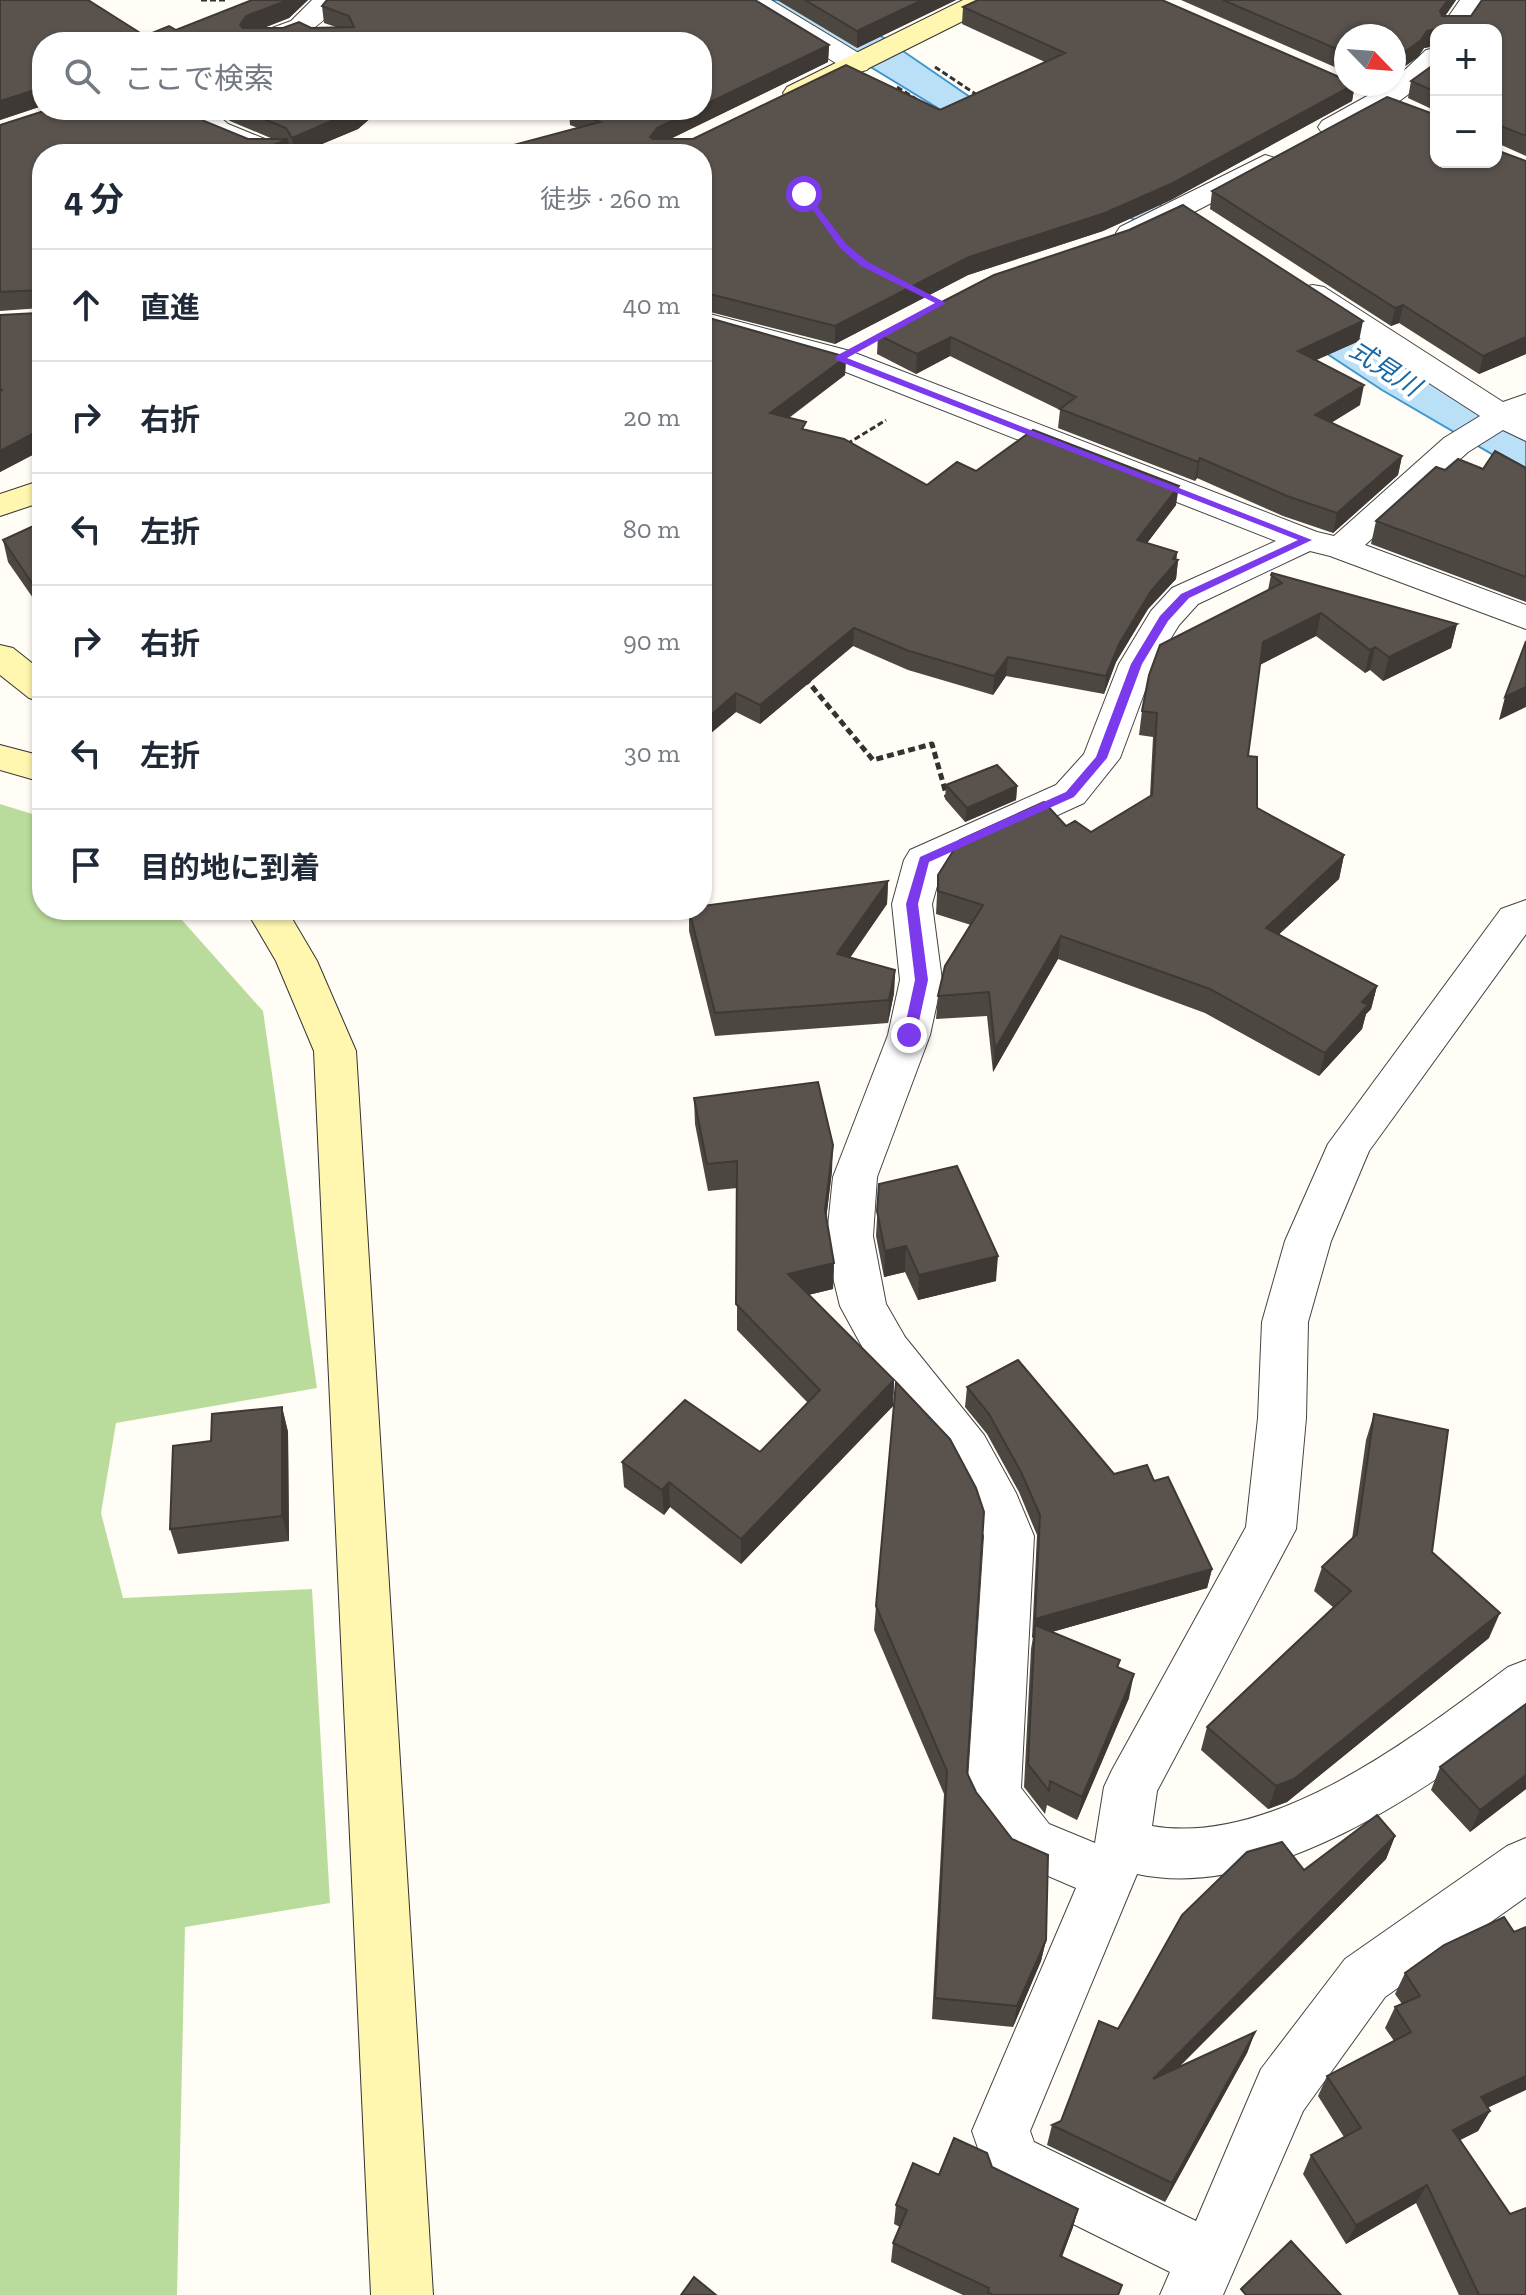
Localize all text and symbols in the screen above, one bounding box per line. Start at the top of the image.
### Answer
north arrow [1334,24,1406,96]
map controls [1430,24,1502,168]
button: + [1430,24,1502,96]
search box [32,32,712,120]
icon: search [60,54,104,98]
text: ここで検索 [124,61,274,97]
button: − [1430,96,1502,168]
route start [786,176,822,212]
text: 4 分 [64,179,124,220]
text: 徒歩 · 260 m [540,183,680,215]
icon: ahead [64,283,108,327]
text: 40 m [623,289,680,321]
text: 直進 [140,290,200,326]
water label: 式見川 [1344,333,1429,404]
icon: right [64,395,108,439]
text: 20 m [623,401,680,433]
text: 右折 [140,402,200,438]
icon: left [64,507,108,551]
text: 80 m [623,513,680,545]
text: 左折 [140,514,200,550]
icon: right [64,619,108,663]
text: 90 m [623,625,680,657]
text: 右折 [140,626,200,662]
icon: left [64,731,108,775]
text: 30 m [624,737,680,769]
text: 左折 [140,738,200,774]
icon: arrive [64,843,108,887]
text: 目的地に到着 [140,850,320,886]
route end [891,1017,927,1053]

